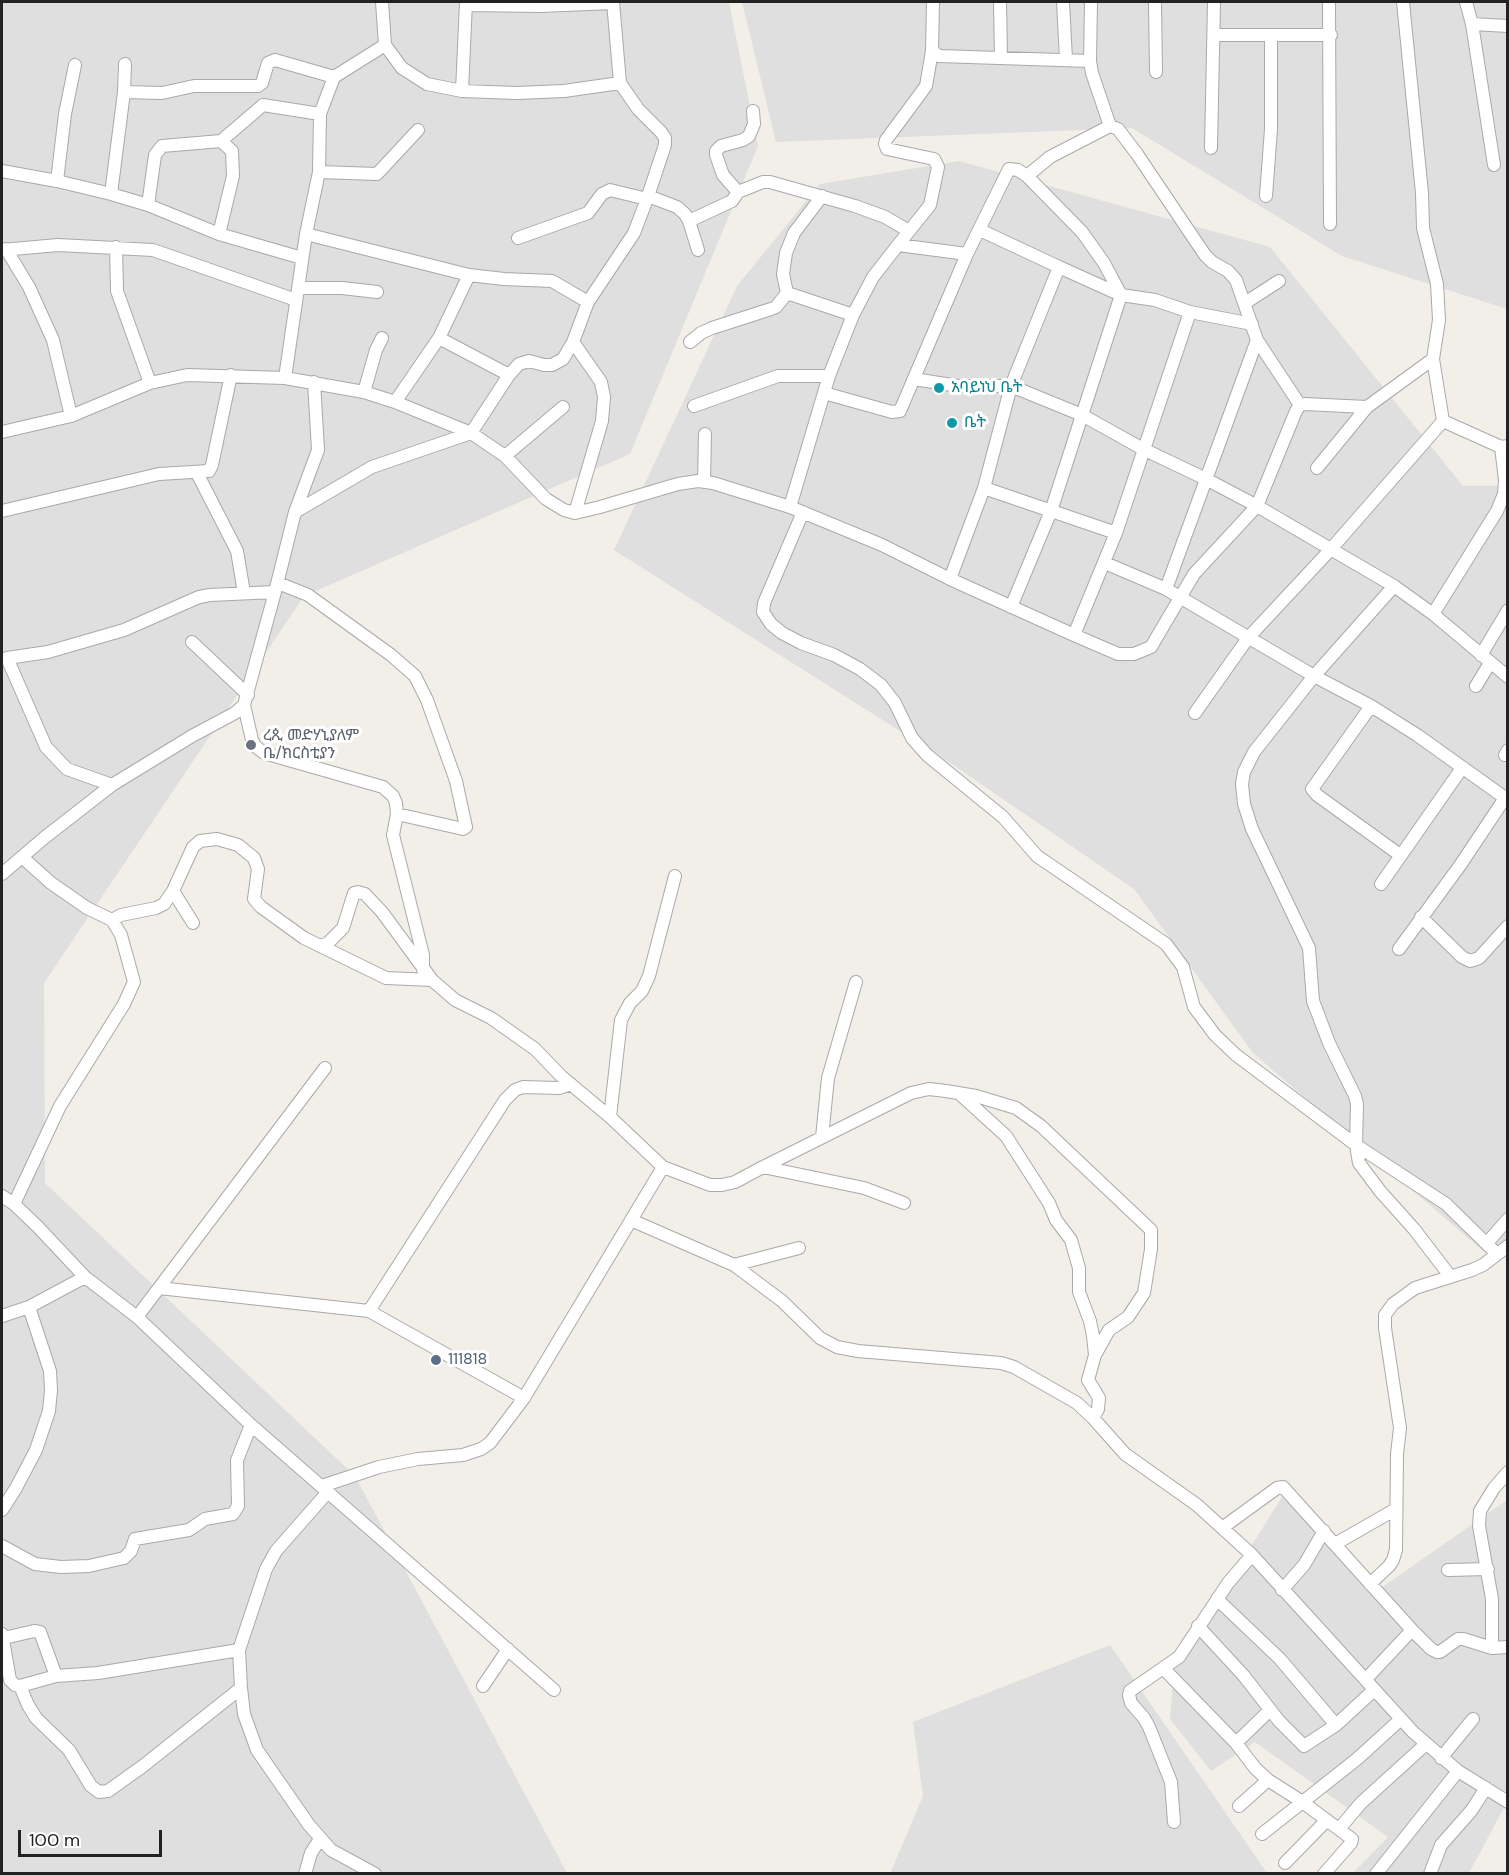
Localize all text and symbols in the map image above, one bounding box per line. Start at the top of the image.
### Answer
place label: አባይነህ ቤት [951,378,1022,398]
marker: አባይነህ ቤት [932,381,946,395]
place label: ቤት [964,413,986,433]
marker: ቤት [945,416,959,430]
place label: ረጲ መድሃኒያለም ቤ/ክርስቲያን [263,726,359,764]
marker: ረጲ መድሃኒያለም ቤ/ክርስቲያን [244,738,258,752]
place label: 111818 [448,1350,487,1370]
marker: 111818 [429,1353,443,1367]
scale bar [21,1818,165,1856]
text: 100 m [29,1828,80,1852]

